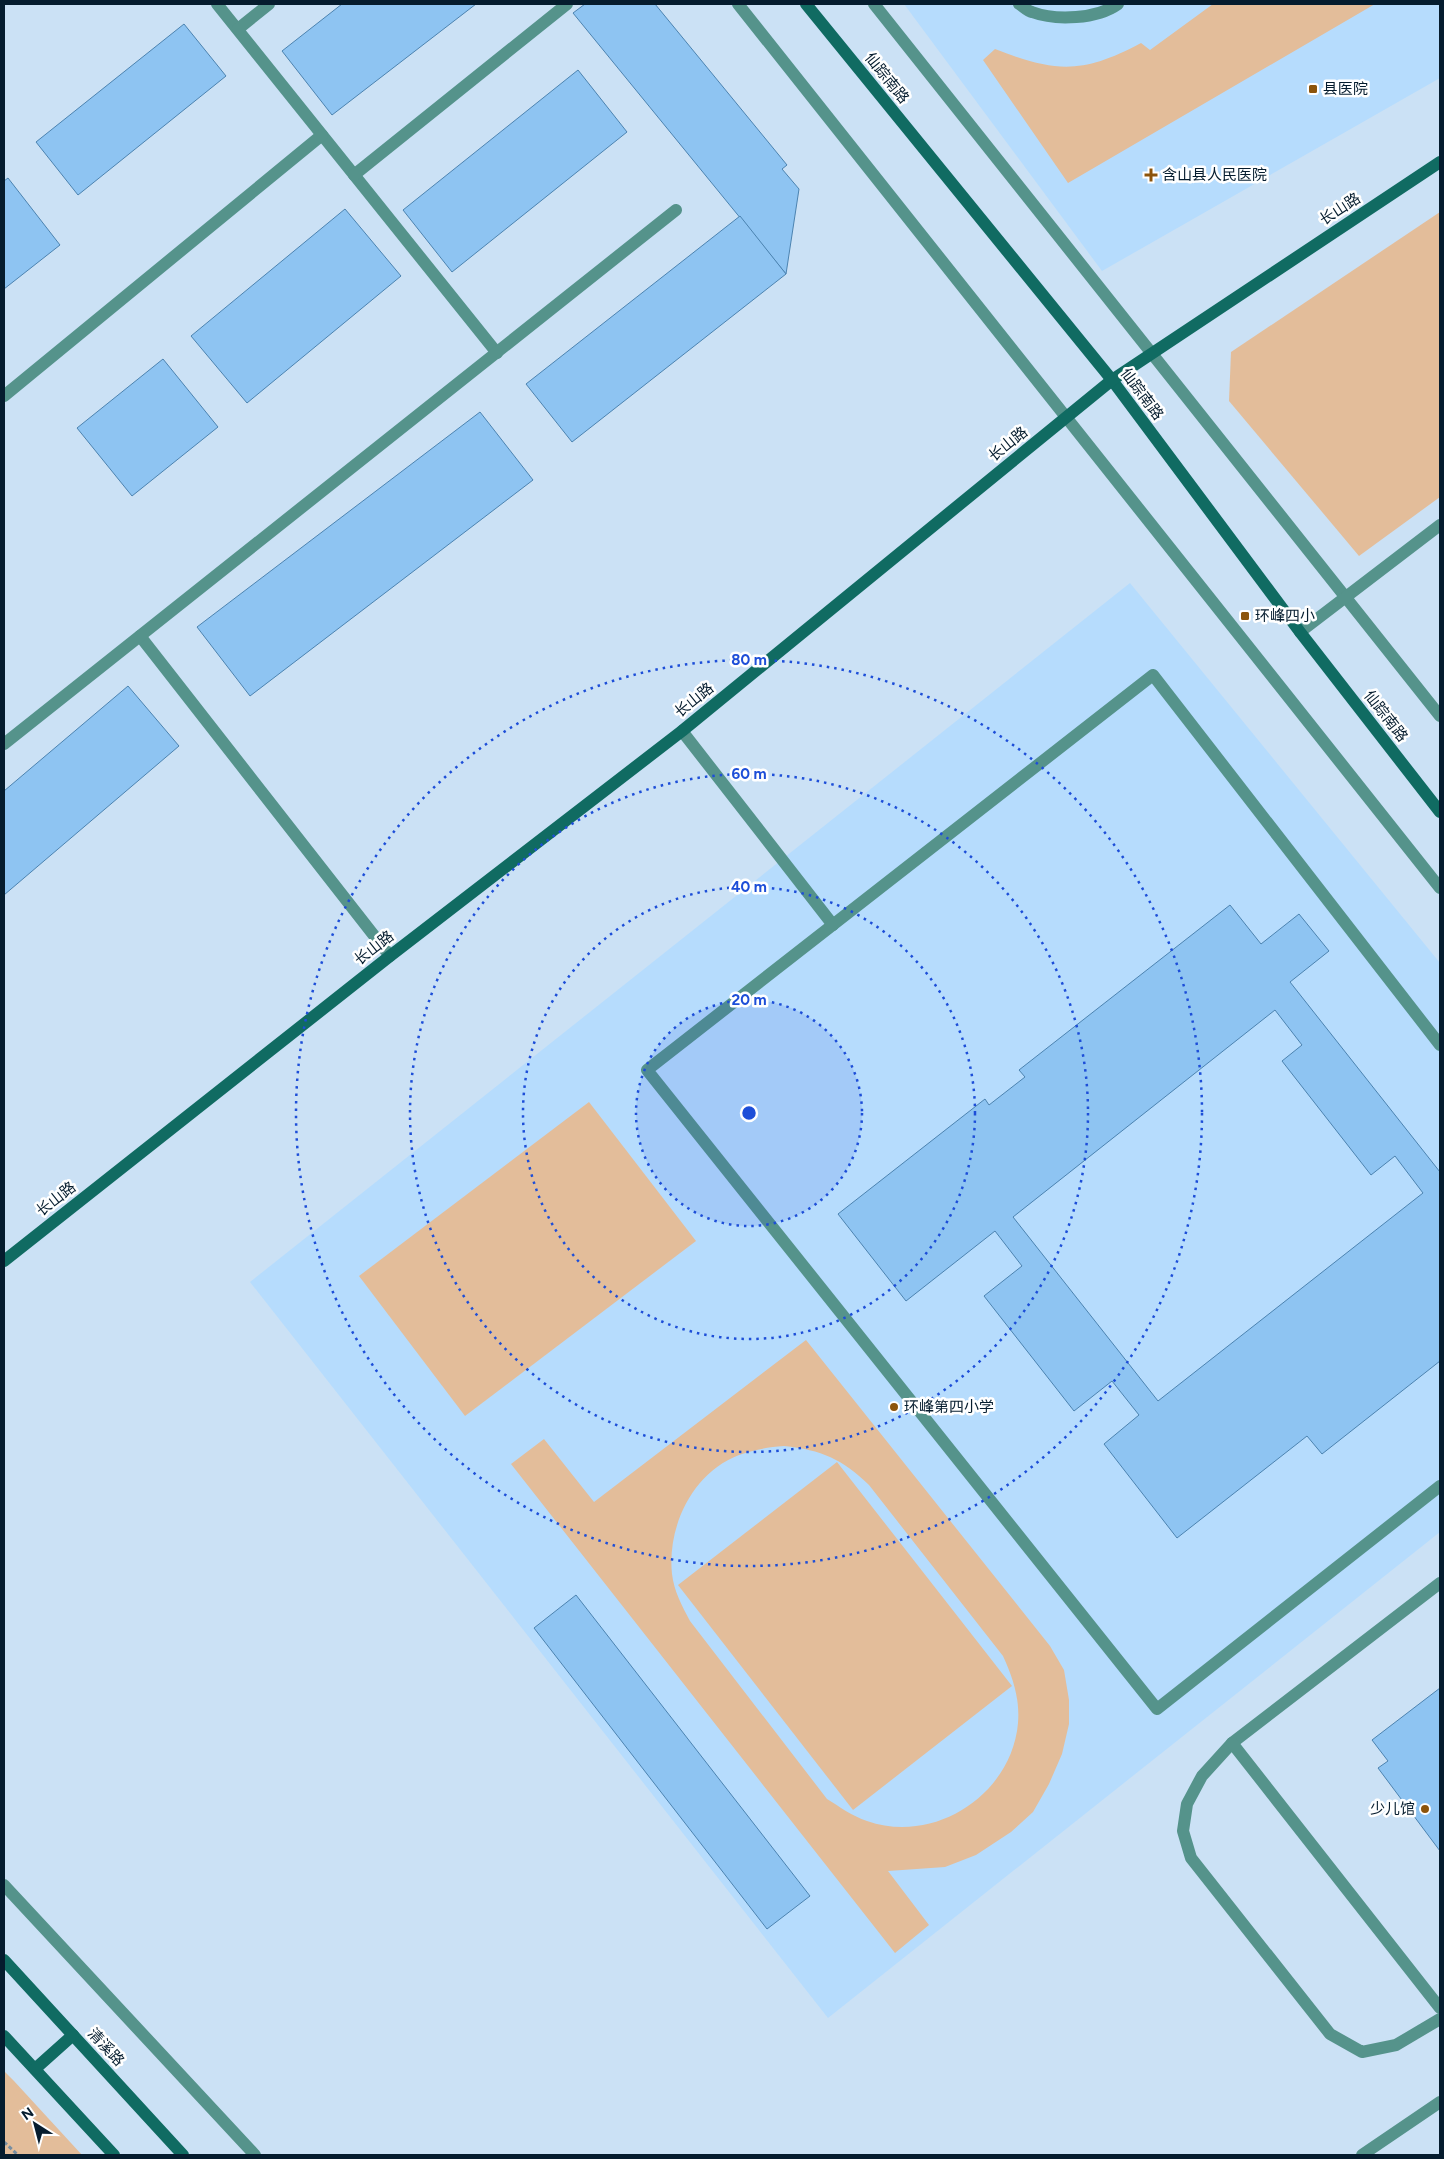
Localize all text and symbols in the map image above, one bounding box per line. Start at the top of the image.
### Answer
street label: 仙踪南路 [861,49,913,107]
place label: 县医院 [1323,80,1368,98]
marker: 县医院 [1307,83,1319,95]
place label: 含山县人民医院 [1162,166,1267,184]
marker: 含山县人民医院 [1144,168,1158,182]
street label: 长山路 [1316,189,1364,229]
street label: 仙踪南路 [1117,365,1167,423]
street label: 长山路 [985,423,1031,465]
place label: 环峰四小 [1255,607,1315,625]
marker: 环峰四小 [1239,610,1251,622]
text: 80 m [731,651,767,669]
street label: 长山路 [671,679,717,721]
street label: 仙踪南路 [1360,687,1412,745]
text: 60 m [731,765,767,783]
text: 40 m [731,878,767,896]
street label: 长山路 [351,927,397,969]
text: 20 m [731,991,767,1009]
centre of rings [740,1104,758,1122]
street label: 长山路 [33,1178,79,1220]
place label: 环峰第四小学 [904,1398,994,1416]
marker: 环峰第四小学 [888,1401,900,1413]
place label: 少儿馆 [1370,1800,1415,1818]
marker: 少儿馆 [1419,1803,1431,1815]
street label: 清溪路 [84,2024,128,2070]
north arrow [10,2099,60,2149]
text: N [18,2104,37,2124]

